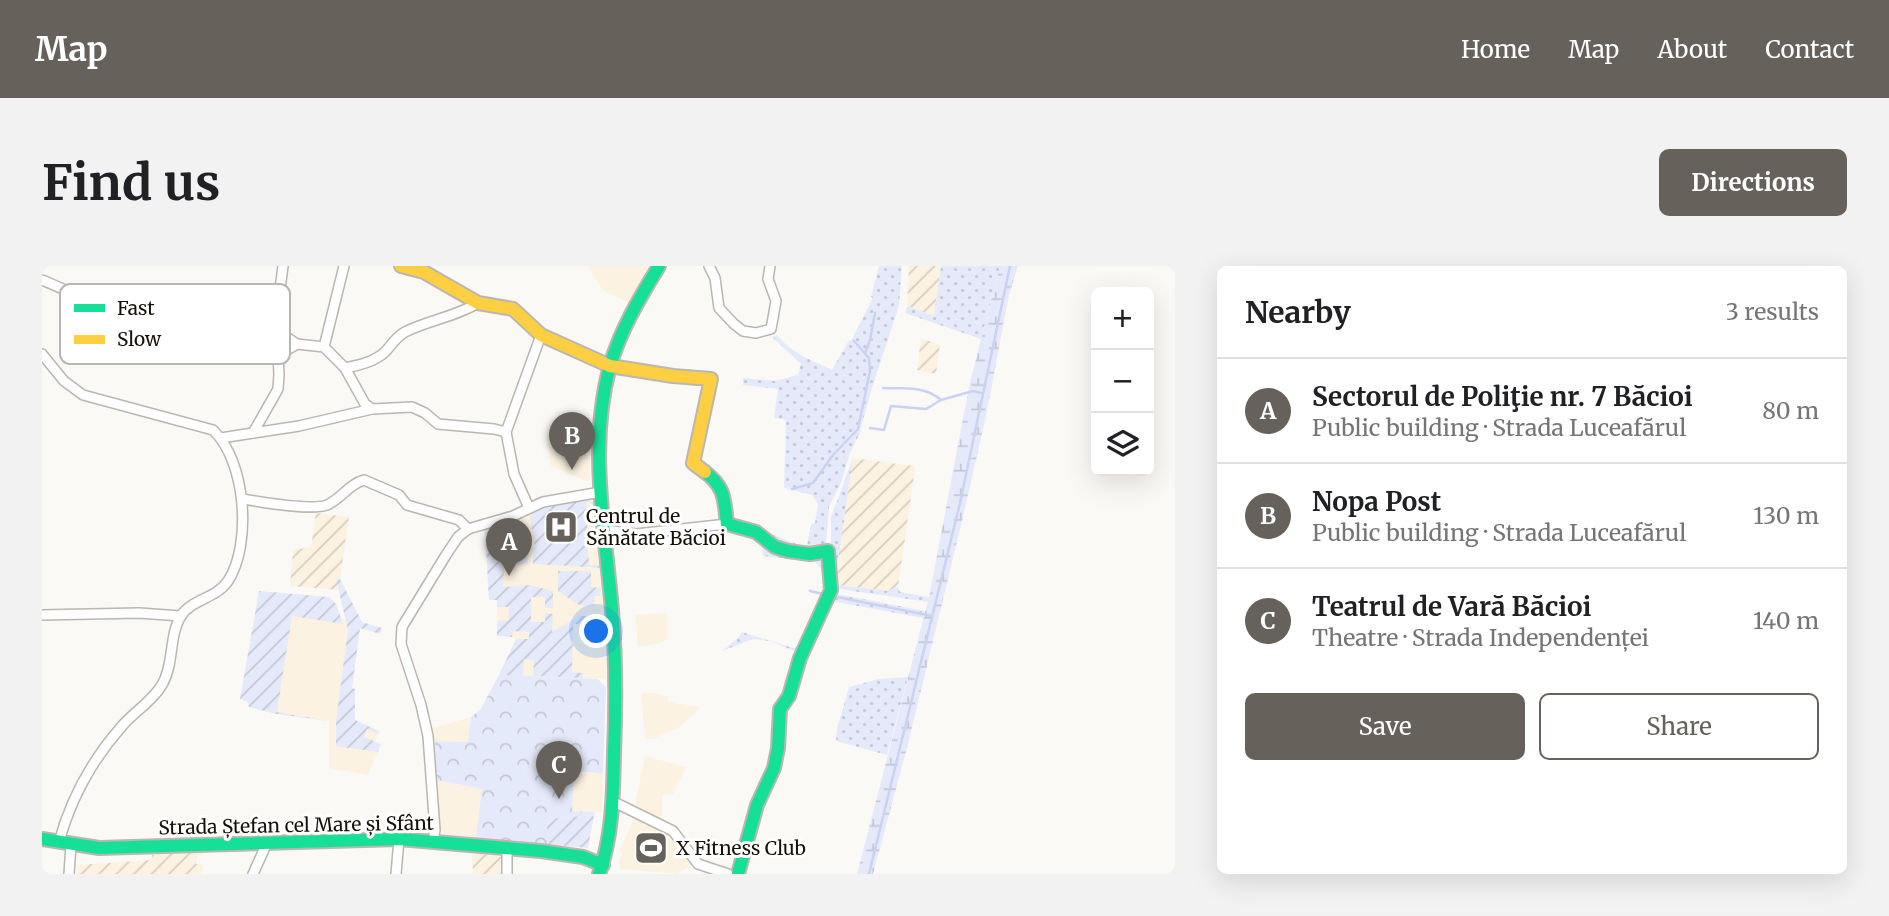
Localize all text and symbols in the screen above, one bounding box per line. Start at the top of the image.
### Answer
text: Map [35,29,108,70]
text: Home [1461,34,1530,65]
text: Map [1568,34,1619,65]
text: About [1657,34,1727,65]
text: Contact [1765,34,1854,65]
button: Directions [1659,149,1847,216]
text: Find us [42,152,220,213]
legend [60,284,290,364]
map controls [1091,287,1154,476]
button: + [1091,287,1154,350]
text: Nearby [1245,293,1351,331]
text: Fast [117,296,155,320]
text: 3 results [1726,297,1819,326]
text: Slow [117,327,162,351]
button: − [1091,350,1154,413]
text: Sectorul de Poliţie nr. 7 Băcioi [1312,380,1693,413]
text: A [1260,396,1276,425]
text: 80 m [1762,396,1819,425]
pin: B [549,412,595,470]
button: layers [1091,413,1154,476]
text: Public building · Strada Luceafărul [1312,413,1686,442]
text: Nopa Post [1312,485,1441,518]
text: B [1260,501,1276,530]
text: 130 m [1753,501,1819,530]
place label: Centrul de Sănătate Băcioi [586,504,726,550]
hospital icon: Centrul de Sănătate Băcioi [542,508,580,546]
pin: A [486,518,532,576]
text: Public building · Strada Luceafărul [1312,518,1686,547]
text: Teatrul de Vară Băcioi [1312,590,1591,623]
text: C [1260,606,1276,635]
text: 140 m [1753,606,1819,635]
your location [579,614,613,648]
text: Theatre · Strada Independenței [1312,623,1649,652]
button: Save [1245,693,1525,760]
button: Share [1539,693,1819,760]
pin: C [536,741,582,799]
street label: Strada Ștefan cel Mare și Sfânt [158,811,435,840]
sports icon: X Fitness Club [632,829,670,867]
place label: X Fitness Club [676,836,806,860]

